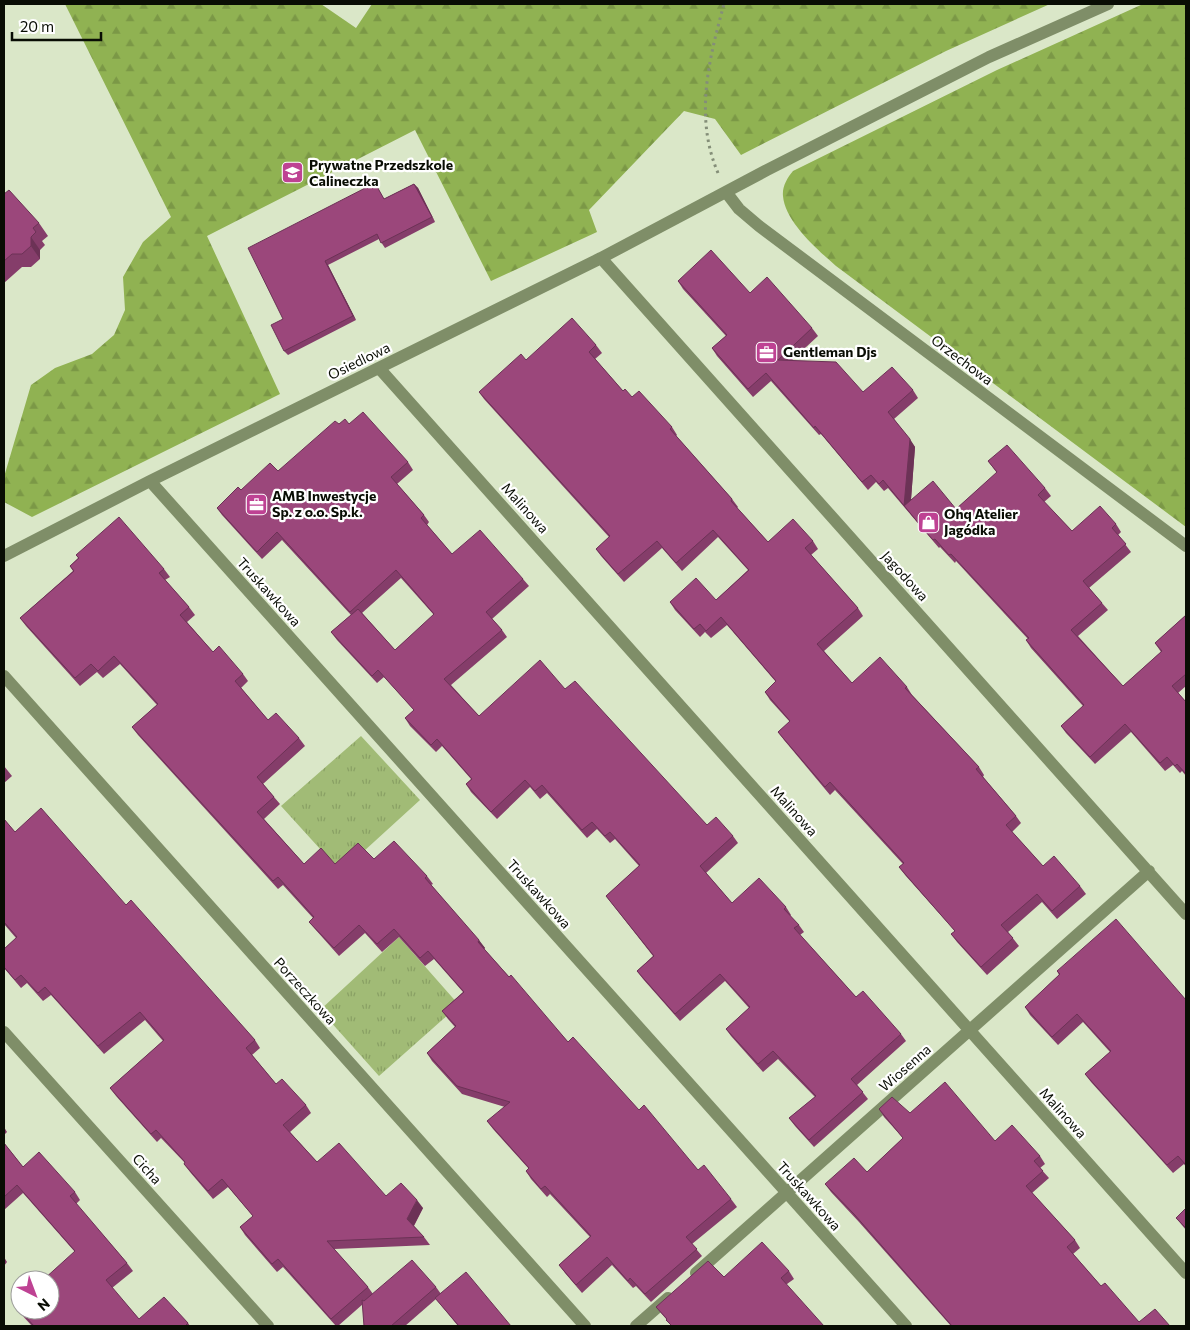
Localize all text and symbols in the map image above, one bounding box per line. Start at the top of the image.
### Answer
scale bar [12,10,101,42]
text: 20 m [20,17,54,35]
place label: Prywatne Przedszkole Calineczka [309,156,453,189]
school or university icon: Prywatne Przedszkole Calineczka [281,161,305,185]
street label: Orzechowa [928,331,996,388]
street label: Osiedlowa [325,338,393,383]
office icon: Gentleman Djs [755,340,779,364]
place label: Gentleman Djs [783,343,877,360]
street label: Malinowa [498,479,553,536]
place label: AMB Inwestycje Sp. z o.o. Sp.k. [272,487,376,520]
office icon: AMB Inwestycje Sp. z o.o. Sp.k. [244,492,268,516]
place label: Ohq Atelier Jagódka [944,505,1018,538]
shop icon: Ohq Atelier Jagódka [916,510,940,534]
street label: Jagodowa [878,547,932,604]
street label: Truskawkowa [234,554,305,630]
street label: Malinowa [767,782,822,839]
street label: Truskawkowa [504,856,575,932]
street label: Porzeczkowa [271,954,340,1028]
street label: Wiosenna [875,1040,934,1095]
street label: Malinowa [1036,1084,1091,1141]
street label: Cicha [129,1150,166,1188]
street label: Truskawkowa [774,1158,845,1234]
north arrow [10,1270,60,1320]
text: N [34,1295,54,1315]

